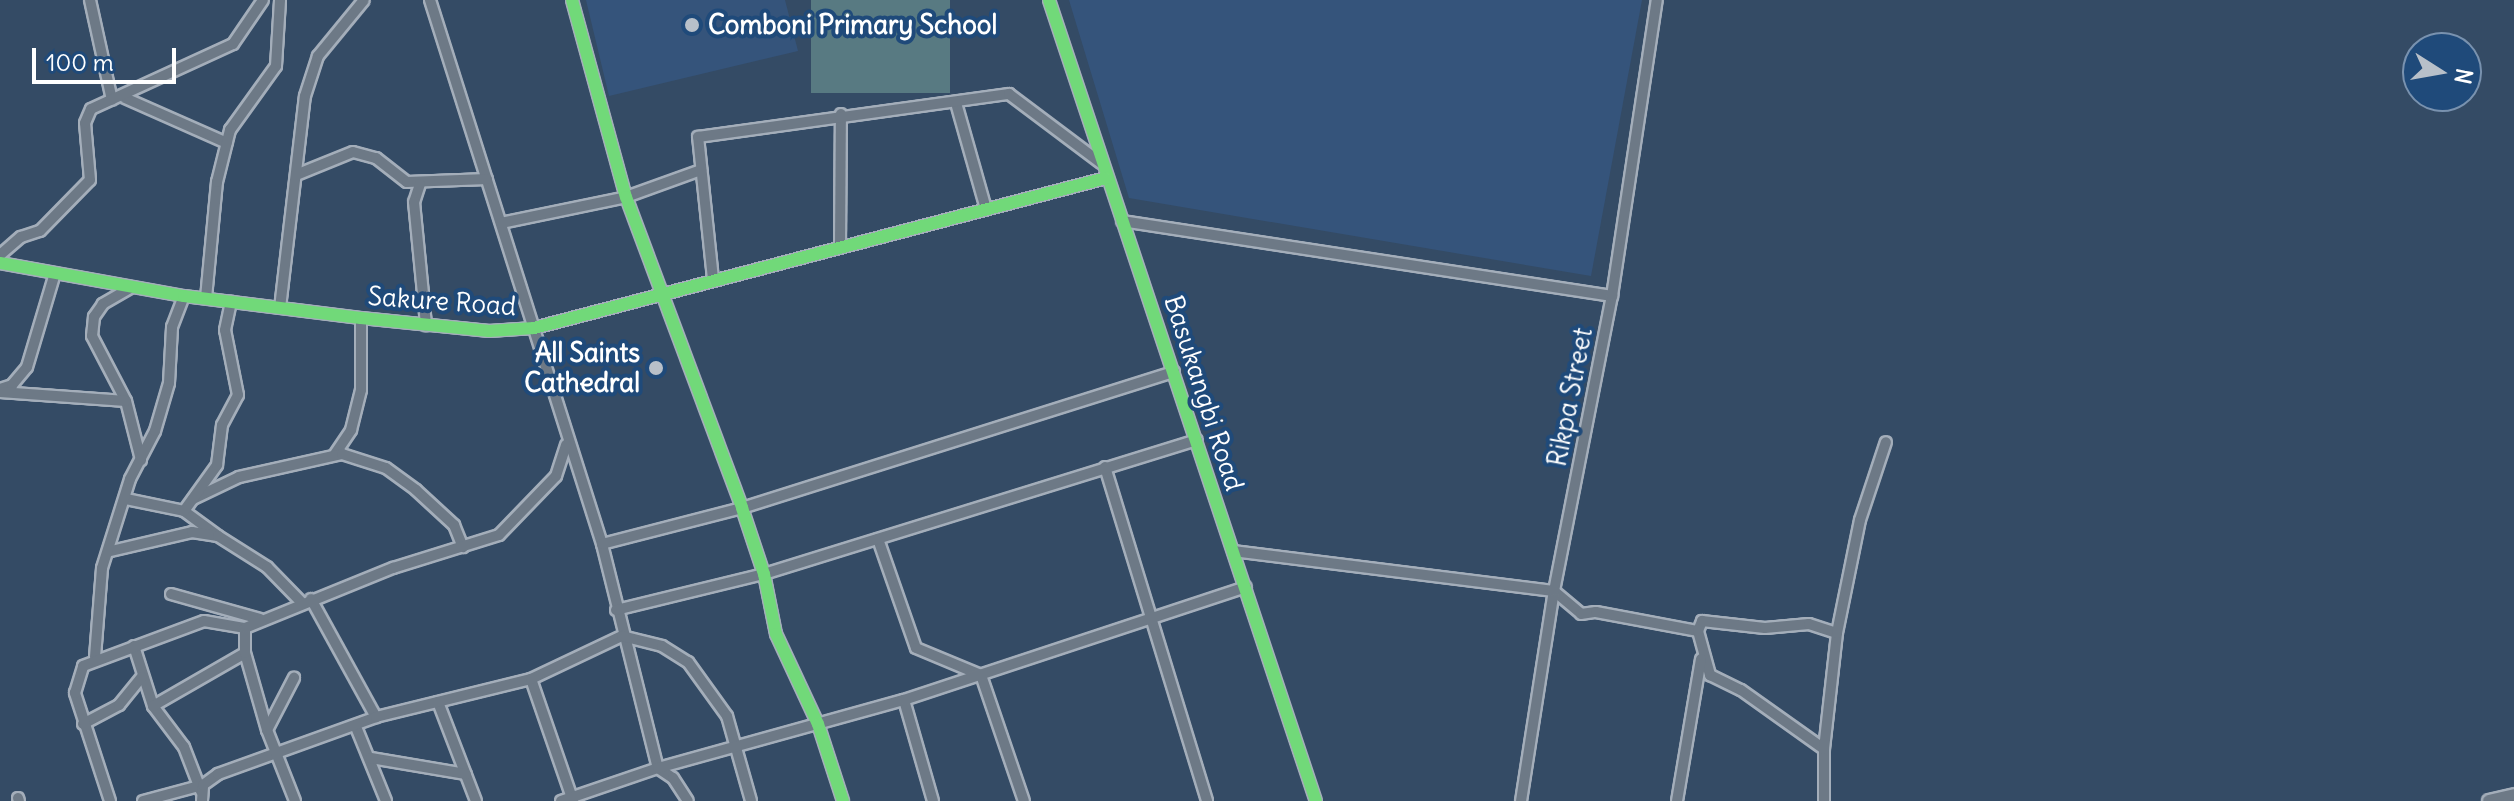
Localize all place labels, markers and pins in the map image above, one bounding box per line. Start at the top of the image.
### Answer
place label: Comboni Primary School [708,9,997,41]
marker: Comboni Primary School [683,16,701,34]
place label: All Saints Cathedral [524,337,640,398]
marker: All Saints Cathedral [647,359,665,377]

